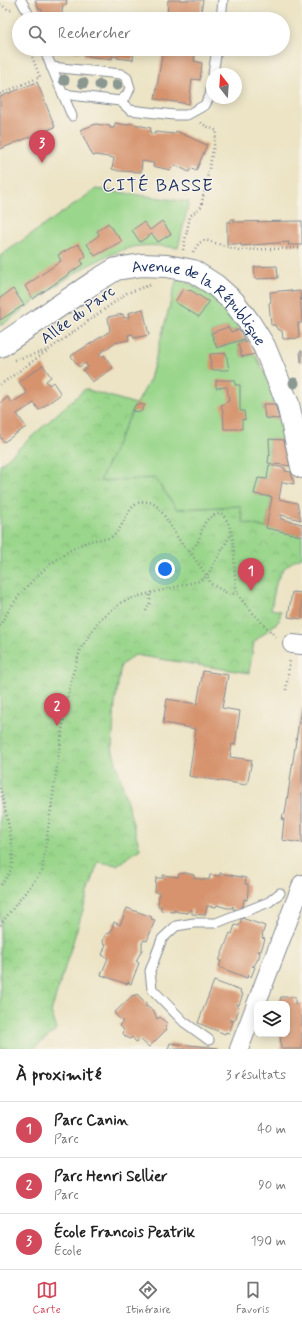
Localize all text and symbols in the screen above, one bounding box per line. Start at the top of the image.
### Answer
search box [12,12,290,56]
icon: search [26,23,48,45]
text: Rechercher [58,24,131,44]
north arrow [206,68,242,104]
pin: 3 [29,130,55,163]
district label: CITÉ BASSE [102,174,214,198]
street label: Avenue de la République [130,256,270,350]
street label: Allée du Parc [36,281,120,349]
pin: 1 [238,558,264,591]
your location [155,559,175,579]
pin: 2 [44,693,70,726]
map controls [254,1001,290,1037]
button: layers [254,1001,290,1037]
text: À proximité [16,1064,101,1086]
text: 3 résultats [226,1067,286,1084]
text: Parc Canin [54,1111,128,1131]
text: 1 [26,1121,32,1138]
text: 40 m [257,1121,286,1138]
text: Parc [54,1131,79,1148]
text: Parc Henri Sellier [54,1167,168,1187]
text: 2 [26,1177,32,1194]
text: 90 m [258,1177,286,1194]
text: Parc [54,1187,79,1204]
text: École Francois Peatrik [54,1223,195,1243]
text: 3 [26,1233,32,1250]
text: 190 m [251,1233,286,1250]
text: École [54,1243,82,1260]
tab: Carte [33,1279,61,1317]
tab: Itinéraire [126,1279,171,1317]
tab: Favoris [236,1279,269,1317]

